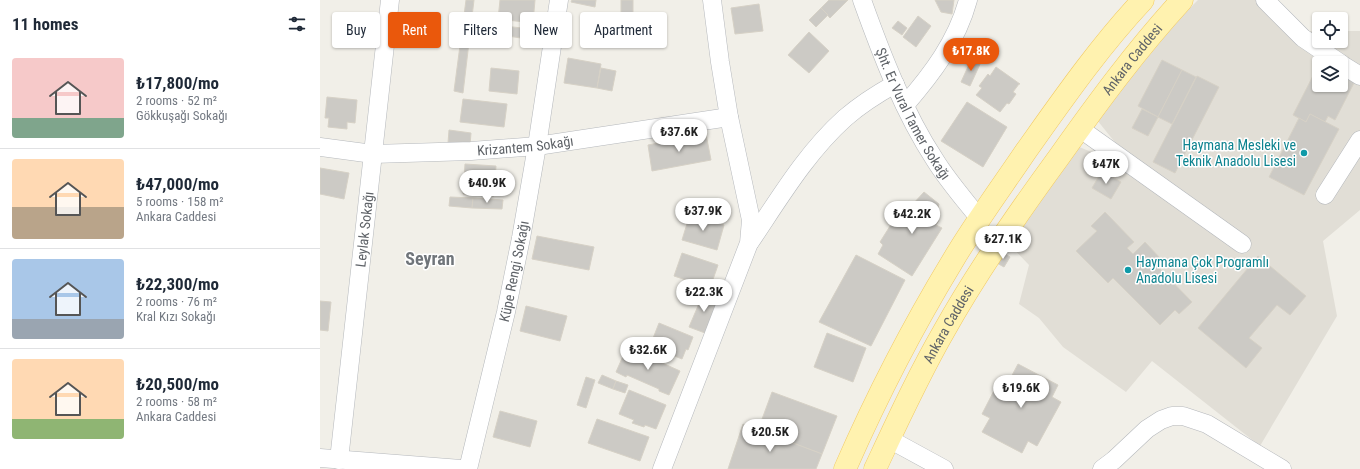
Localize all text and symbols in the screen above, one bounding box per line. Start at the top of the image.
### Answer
chip: Buy [332,12,380,48]
chip: Rent [388,12,441,48]
chip: Filters [449,12,512,48]
chip: New [520,12,572,48]
chip: Apartment [580,12,667,48]
map controls [1312,12,1348,92]
button: locate [1312,12,1348,48]
icon: filters [286,13,308,35]
text: 11 homes [12,14,78,34]
street label: Ankara Caddesi [1099,21,1165,98]
pin: ₺17.8K [938,38,1004,72]
text: ₺17.8K [952,43,990,58]
street label: Şht. Er Vural Tamer Sokağı [873,46,954,183]
button: layers [1312,56,1348,92]
text: ₺17,800/mo [136,73,219,93]
icon: home [44,74,92,122]
text: 2 rooms · 52 m² [136,93,217,108]
text: Gökkuşağı Sokağı [136,108,228,123]
pin: ₺37.6K [646,119,712,153]
text: ₺37.6K [660,124,698,139]
street label: Krizantem Sokağı [476,133,574,159]
place label: Haymana Mesleki ve Teknik Anadolu Lisesi [1176,137,1296,169]
marker: Haymana Mesleki ve Teknik Anadolu Lisesi [1299,148,1309,158]
pin: ₺47K [1082,151,1130,185]
text: ₺47K [1092,156,1120,171]
pin: ₺40.9K [454,170,520,204]
text: ₺47,000/mo [136,174,219,194]
icon: home [44,175,92,223]
text: ₺40.9K [468,175,506,190]
street label: Leylak Sokağı [352,191,377,268]
text: 5 rooms · 158 m² [136,194,223,209]
pin: ₺37.9K [670,198,736,232]
pin: ₺42.2K [879,201,945,235]
text: ₺37.9K [684,203,722,218]
text: ₺42.2K [893,206,931,221]
text: Ankara Caddesi [136,209,216,224]
street label: Küpe Rengi Sokağı [496,220,532,323]
pin: ₺27.1K [970,226,1036,260]
text: ₺27.1K [984,231,1022,246]
district label: Seyran [405,248,455,269]
place label: Haymana Çok Programlı Anadolu Lisesi [1136,254,1269,286]
marker: Haymana Çok Programlı Anadolu Lisesi [1123,265,1133,275]
text: ₺22,300/mo [136,274,219,294]
icon: home [44,275,92,323]
pin: ₺22.3K [671,279,737,313]
street label: Ankara Caddesi [920,283,977,366]
text: ₺22.3K [685,284,723,299]
text: 2 rooms · 76 m² [136,294,217,309]
text: Kral Kızı Sokağı [136,309,216,324]
pin: ₺32.6K [615,337,681,371]
text: ₺32.6K [629,342,667,357]
text: ₺20,500/mo [136,374,219,394]
icon: home [44,375,92,423]
pin: ₺19.6K [988,375,1054,409]
text: ₺19.6K [1002,380,1040,395]
text: 2 rooms · 58 m² [136,394,217,409]
text: Ankara Caddesi [136,409,216,424]
pin: ₺20.5K [737,419,803,453]
text: ₺20.5K [751,424,789,439]

